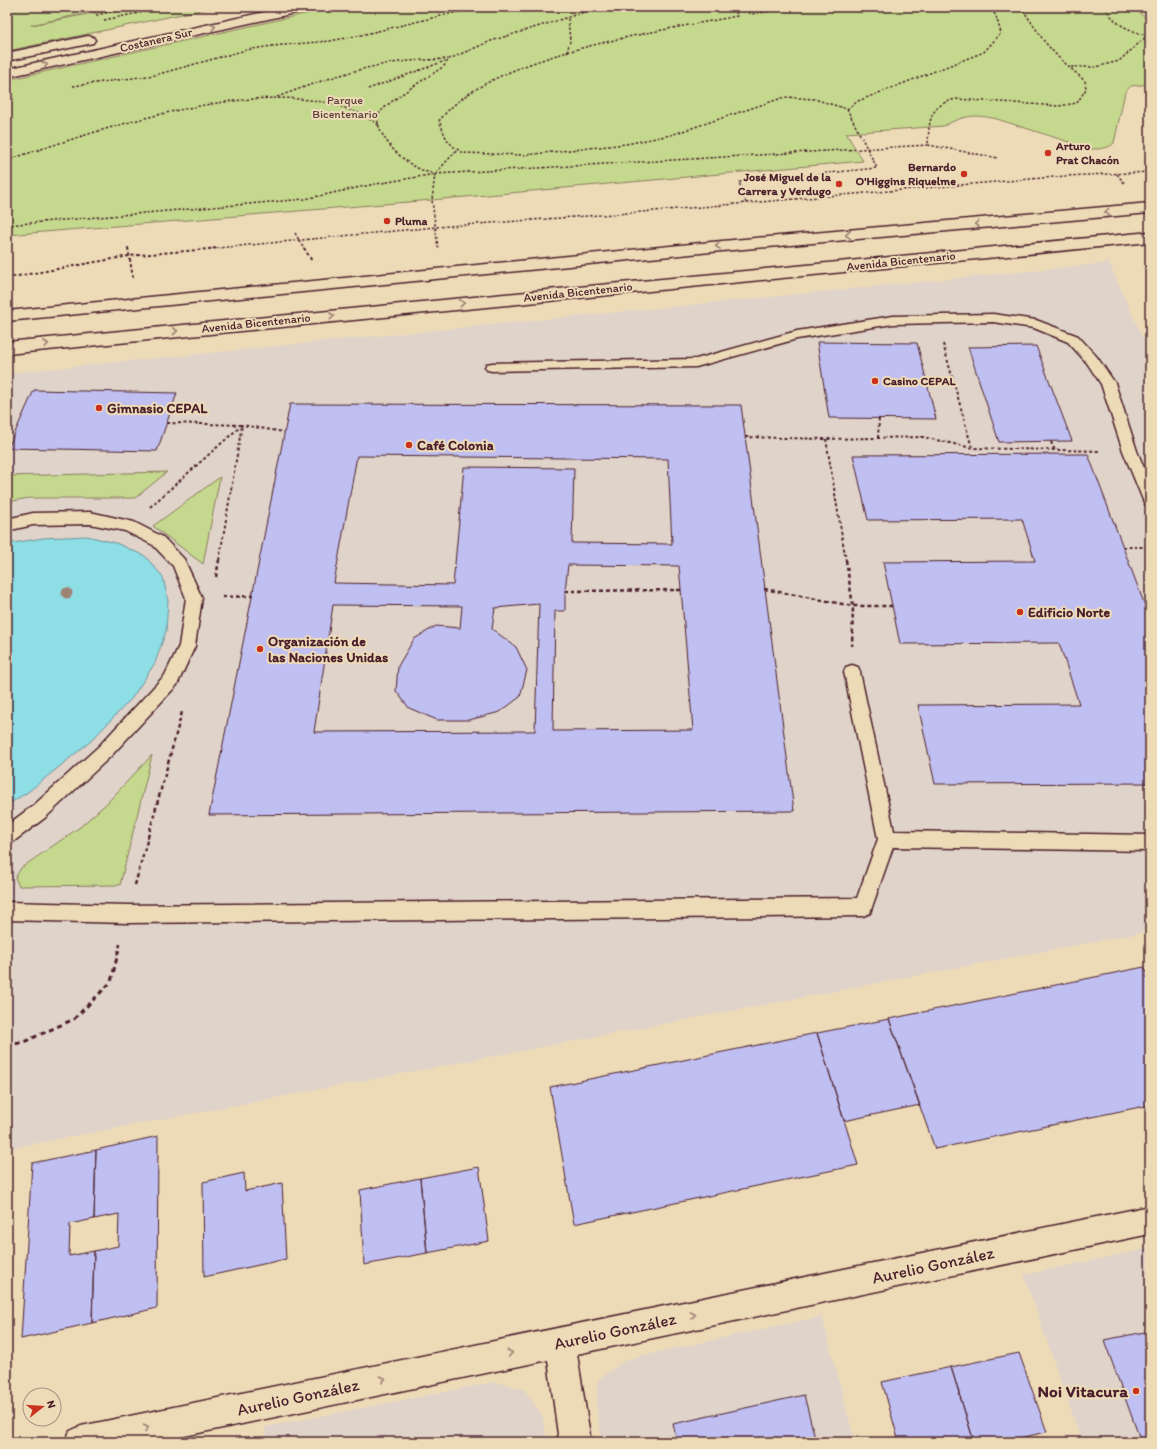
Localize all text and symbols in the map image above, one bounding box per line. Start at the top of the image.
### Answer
one-way arrow [210,24,216,32]
street label: Costanera Sur [119,25,194,55]
one-way arrow [42,61,48,69]
park label: Parque Bicentenario [312,93,378,121]
place label: Arturo Prat Chacón [1055,139,1120,167]
marker: Arturo Prat Chacón [1043,148,1053,158]
place label: Bernardo O'Higgins Riquelme [855,160,956,189]
marker: Bernardo O'Higgins Riquelme [959,169,969,179]
place label: José Miguel de la Carrera y Verdugo [738,170,832,199]
marker: José Miguel de la Carrera y Verdugo [834,179,844,189]
one-way arrow [1104,208,1110,217]
place label: Pluma [395,214,428,228]
marker: Pluma [382,216,392,226]
one-way arrow [974,219,980,228]
one-way arrow [845,230,851,239]
one-way arrow [715,242,721,251]
street label: Avenida Bicentenario [846,248,956,274]
street label: Avenida Bicentenario [523,279,633,305]
one-way arrow [459,299,465,308]
street label: Avenida Bicentenario [201,310,311,336]
one-way arrow [329,312,335,321]
one-way arrow [172,327,178,336]
one-way arrow [43,339,49,348]
place label: Casino CEPAL [883,374,956,388]
marker: Casino CEPAL [870,376,880,386]
place label: Gimnasio CEPAL [107,400,208,417]
marker: Gimnasio CEPAL [94,403,104,413]
place label: Café Colonia [417,437,494,454]
marker: Café Colonia [404,440,414,450]
place label: Edificio Norte [1028,604,1111,621]
marker: Edificio Norte [1015,607,1025,617]
place label: Organización de las Naciones Unidas [268,633,388,666]
marker: Organización de las Naciones Unidas [255,644,265,654]
street label: Aurelio González [870,1242,996,1288]
street label: Aurelio González [552,1308,678,1354]
one-way arrow [689,1311,696,1320]
one-way arrow [507,1349,514,1357]
street label: Aurelio González [235,1374,361,1420]
one-way arrow [380,1376,386,1384]
place label: Noi Vitacura [1037,1381,1128,1401]
marker: Noi Vitacura [1131,1386,1141,1396]
north arrow [22,1387,62,1427]
text: N [44,1399,58,1410]
one-way arrow [143,1425,149,1433]

